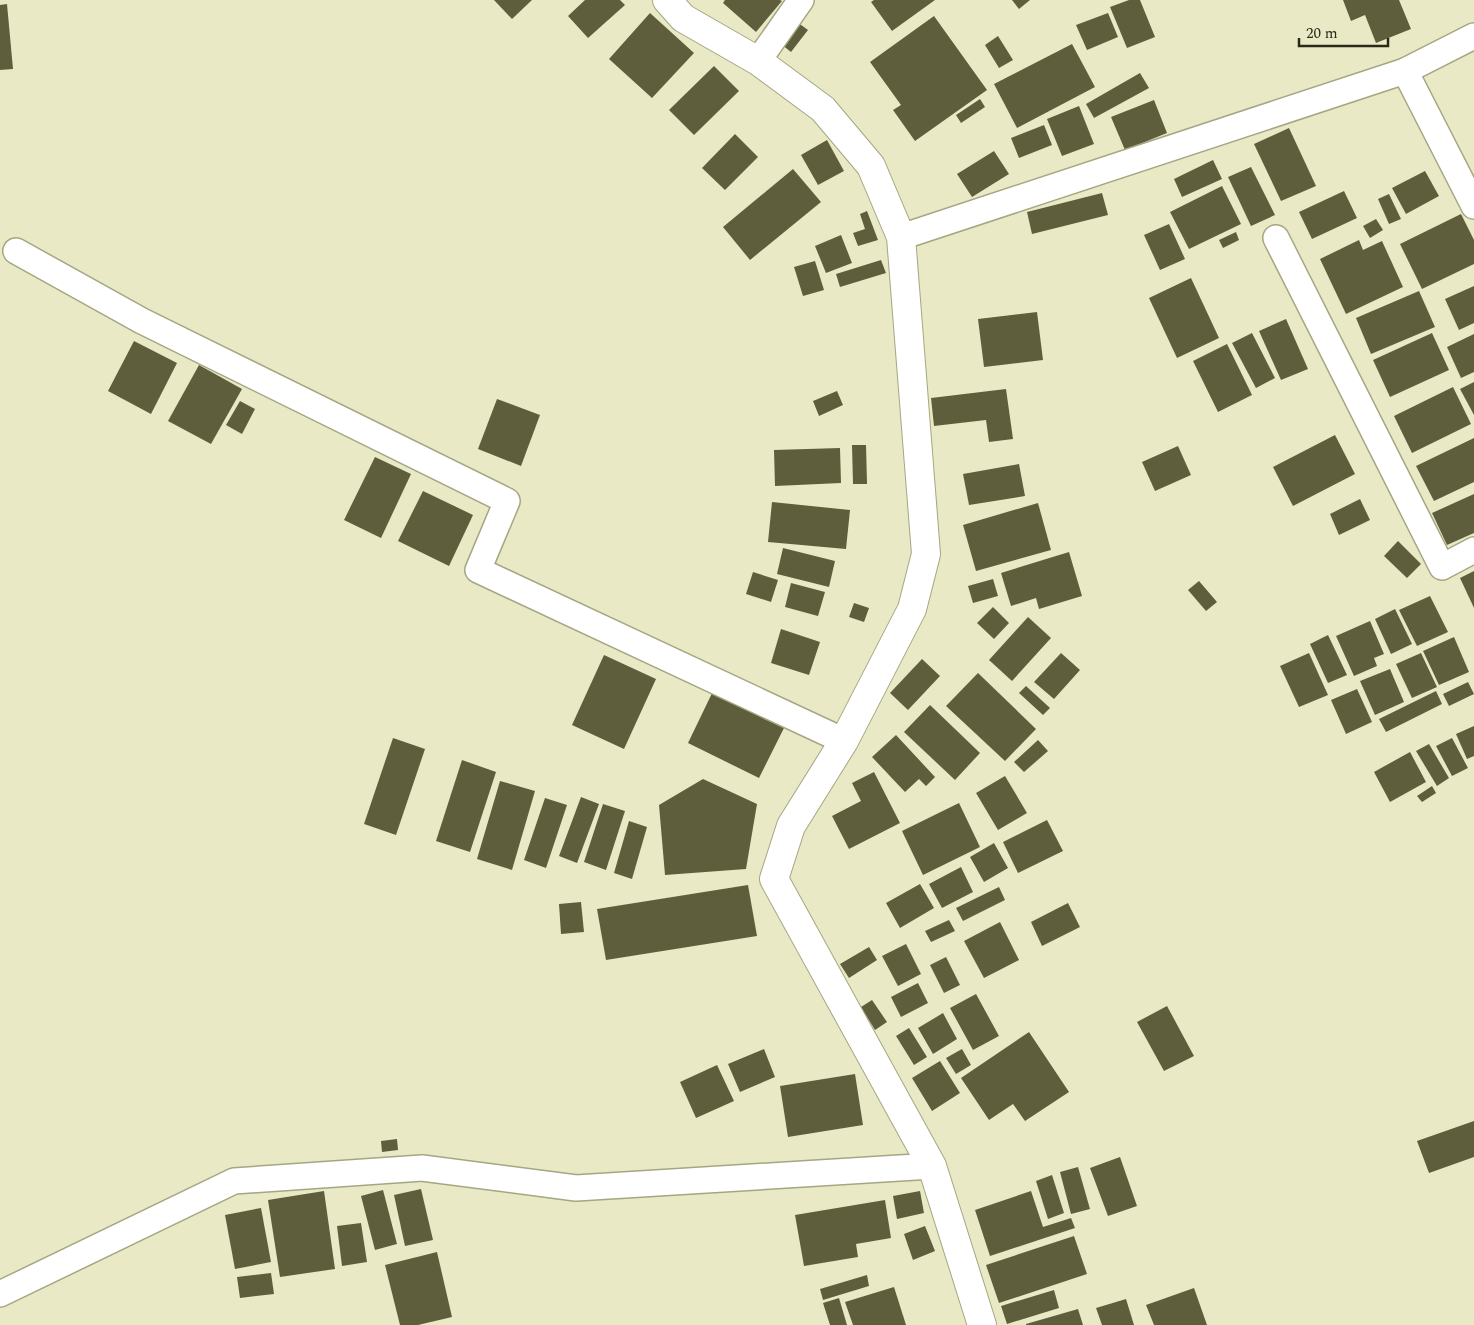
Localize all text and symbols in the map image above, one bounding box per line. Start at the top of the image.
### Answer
scale bar [1299,15,1388,47]
text: 20 m [1306,22,1338,45]

